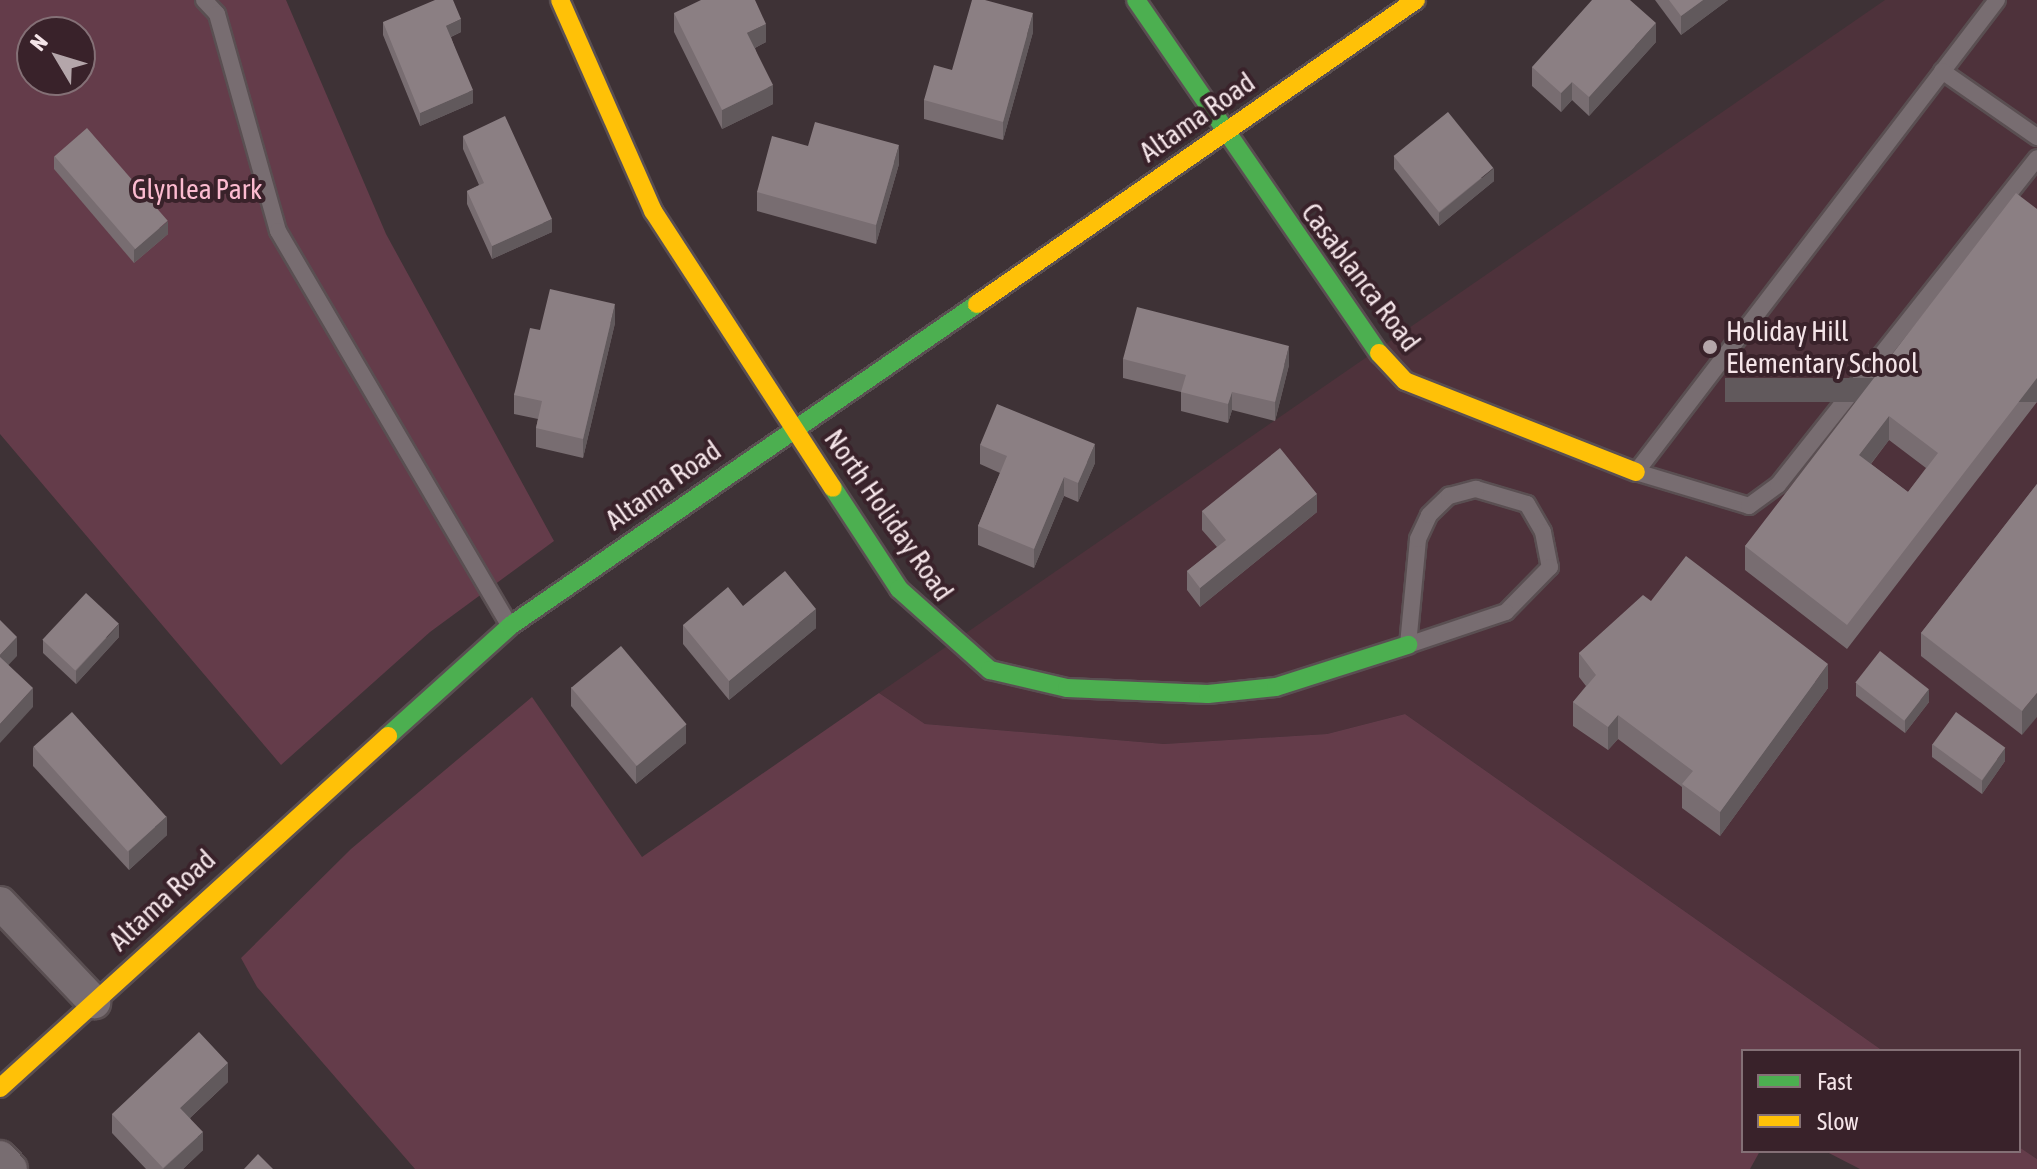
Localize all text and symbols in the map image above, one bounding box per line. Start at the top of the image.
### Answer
north arrow [16,16,96,96]
text: N [24,29,53,56]
street label: Altama Road [1133,65,1261,169]
park label: Glynlea Park [132,172,262,206]
street label: Casablanca Road [1294,196,1428,358]
place label: Holiday Hill Elementary School [1726,314,1918,380]
marker: Holiday Hill Elementary School [1701,338,1719,356]
street label: North Holiday Road [817,423,961,607]
street label: Altama Road [599,433,727,537]
street label: Altama Road [102,842,222,958]
legend [1741,1049,2021,1153]
text: Fast [1817,1068,1853,1095]
text: Slow [1817,1108,1859,1135]

